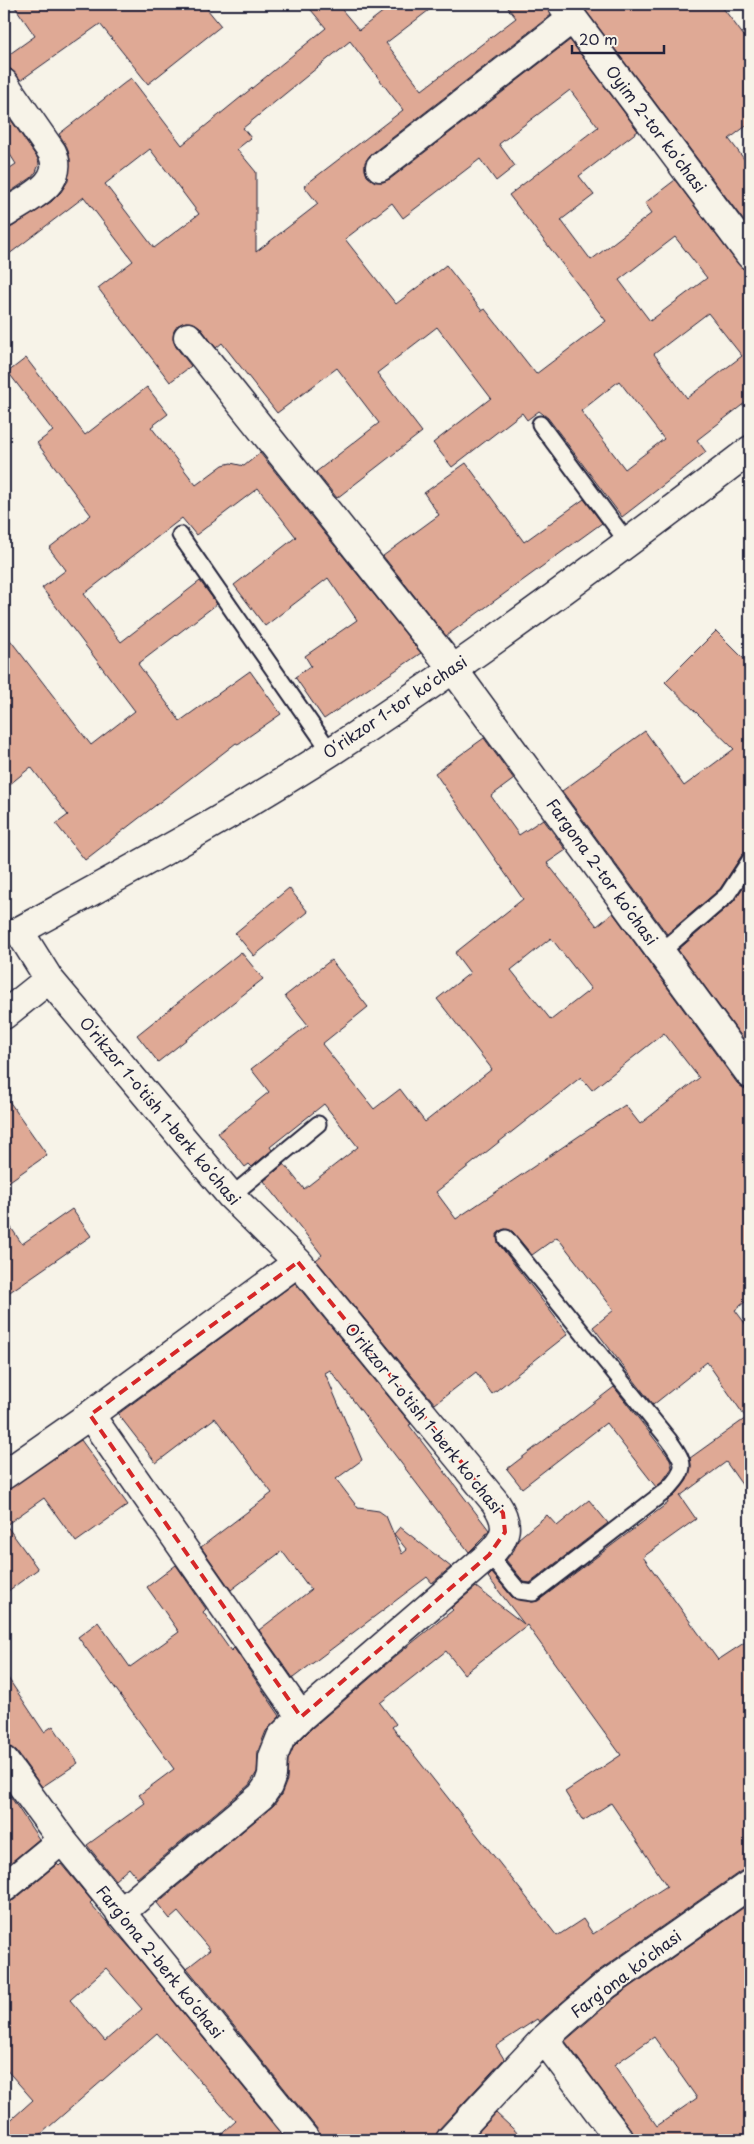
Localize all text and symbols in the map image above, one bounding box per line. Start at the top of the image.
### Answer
scale bar [572,22,664,54]
text: 20 m [579,27,618,50]
street label: Oyim 2-tor koʻchasi [601,60,713,197]
street label: Oʻrikzor 1-tor koʻchasi [317,649,471,764]
street label: Fargona 2-tor koʻchasi [541,793,664,950]
street label: Oʻrikzor 1-oʻtish 1-berk koʻchasi [75,1011,247,1210]
street label: Oʻrikzor 1-oʻtish 1-berk koʻchasi [340,1317,510,1518]
street label: Fargʻona 2-berk koʻchasi [91,1880,230,2043]
street label: Fargʻona koʻchasi [565,1924,686,2023]

